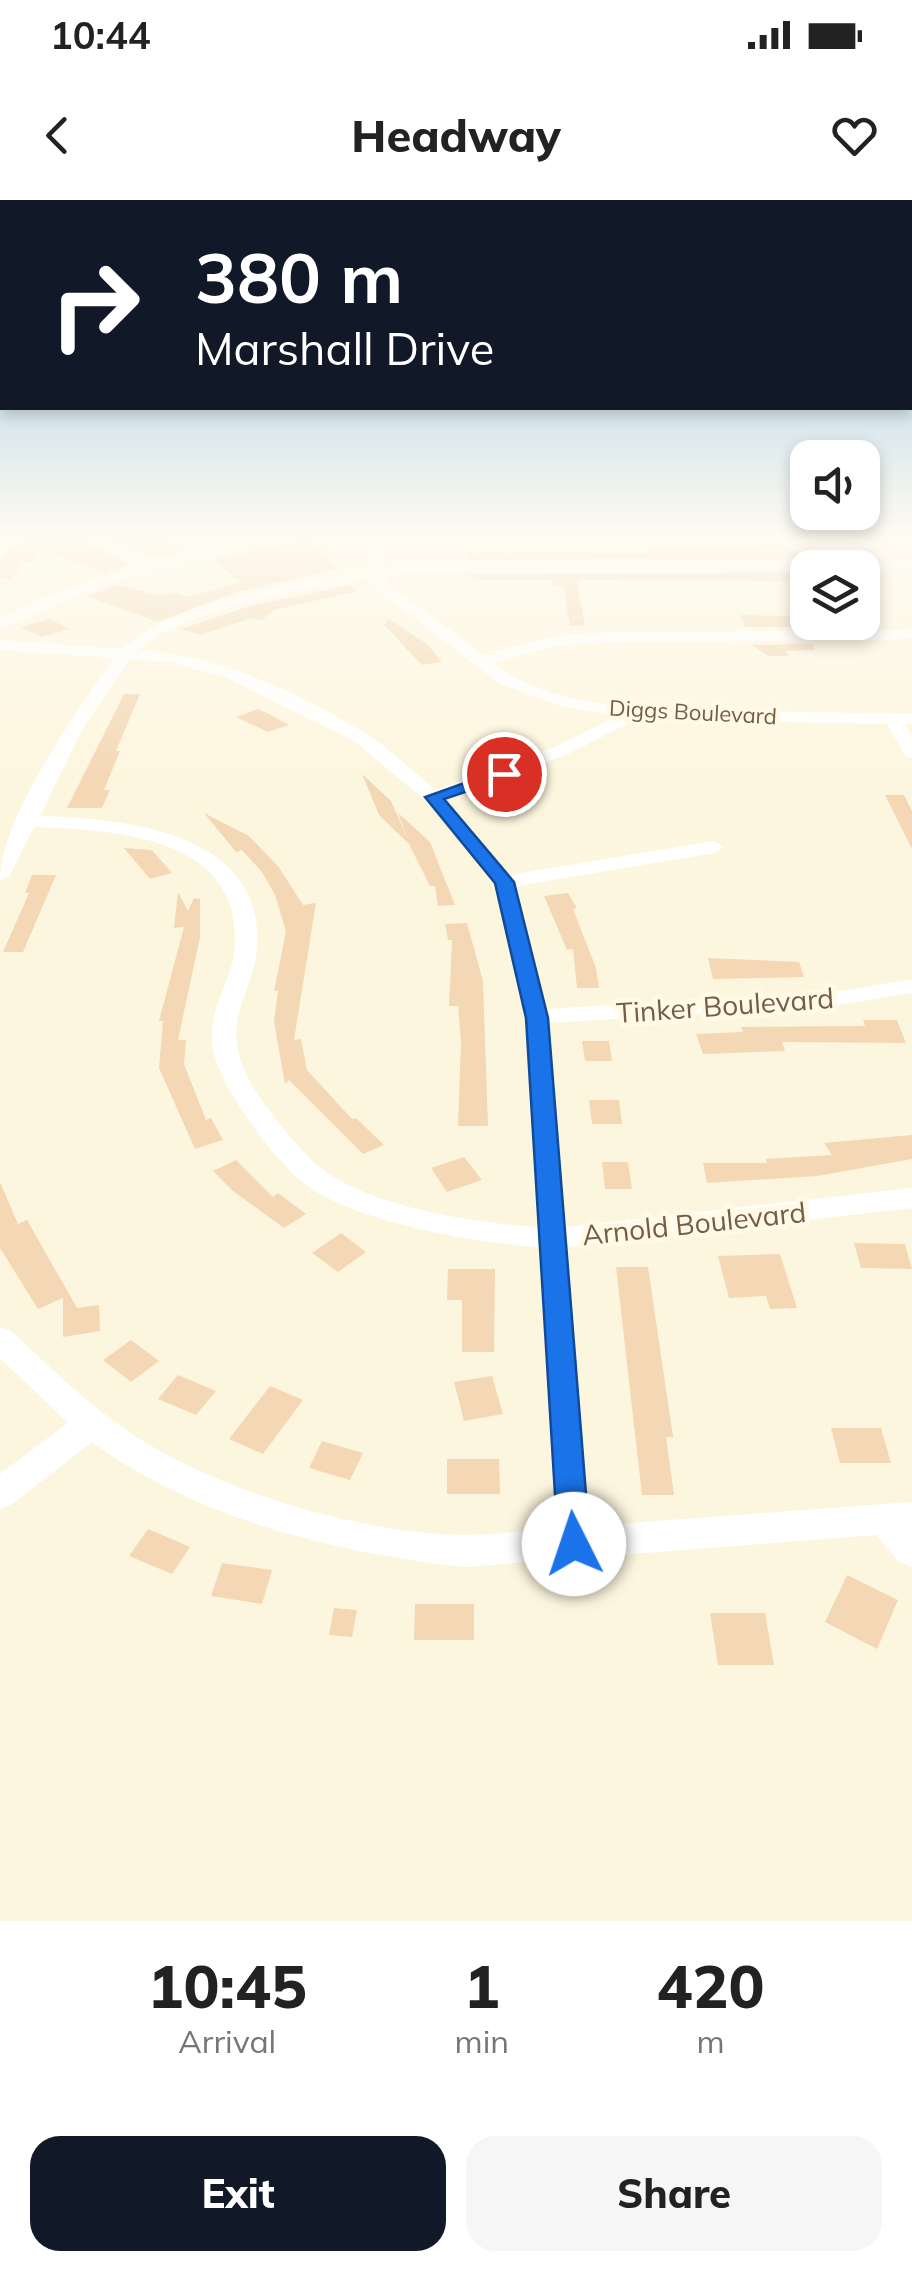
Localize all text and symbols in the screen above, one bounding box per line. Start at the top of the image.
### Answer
text: 10:44 [50,11,151,59]
text: Headway [351,107,561,163]
icon: back [30,108,85,163]
icon: heart [827,108,882,163]
text: 380 m [195,233,403,321]
icon: right [30,240,160,370]
text: Marshall Drive [195,320,494,376]
map controls [790,440,880,640]
button: sound [790,440,880,530]
button: layers [790,550,880,640]
street label: Diggs Boulevard [608,694,778,730]
pin [462,732,547,817]
icon: arrive [477,747,532,802]
street label: Tinker Boulevard [615,980,835,1030]
street label: Arnold Boulevard [580,1194,808,1252]
position arrow [522,1492,626,1596]
text: 10:45 [147,1948,307,2023]
text: 1 [464,1948,500,2023]
text: 420 [656,1948,764,2023]
text: Arrival [178,2021,276,2061]
text: min [455,2021,509,2061]
text: m [696,2021,725,2061]
button: Exit [30,2136,446,2251]
button: Share [466,2136,882,2251]

